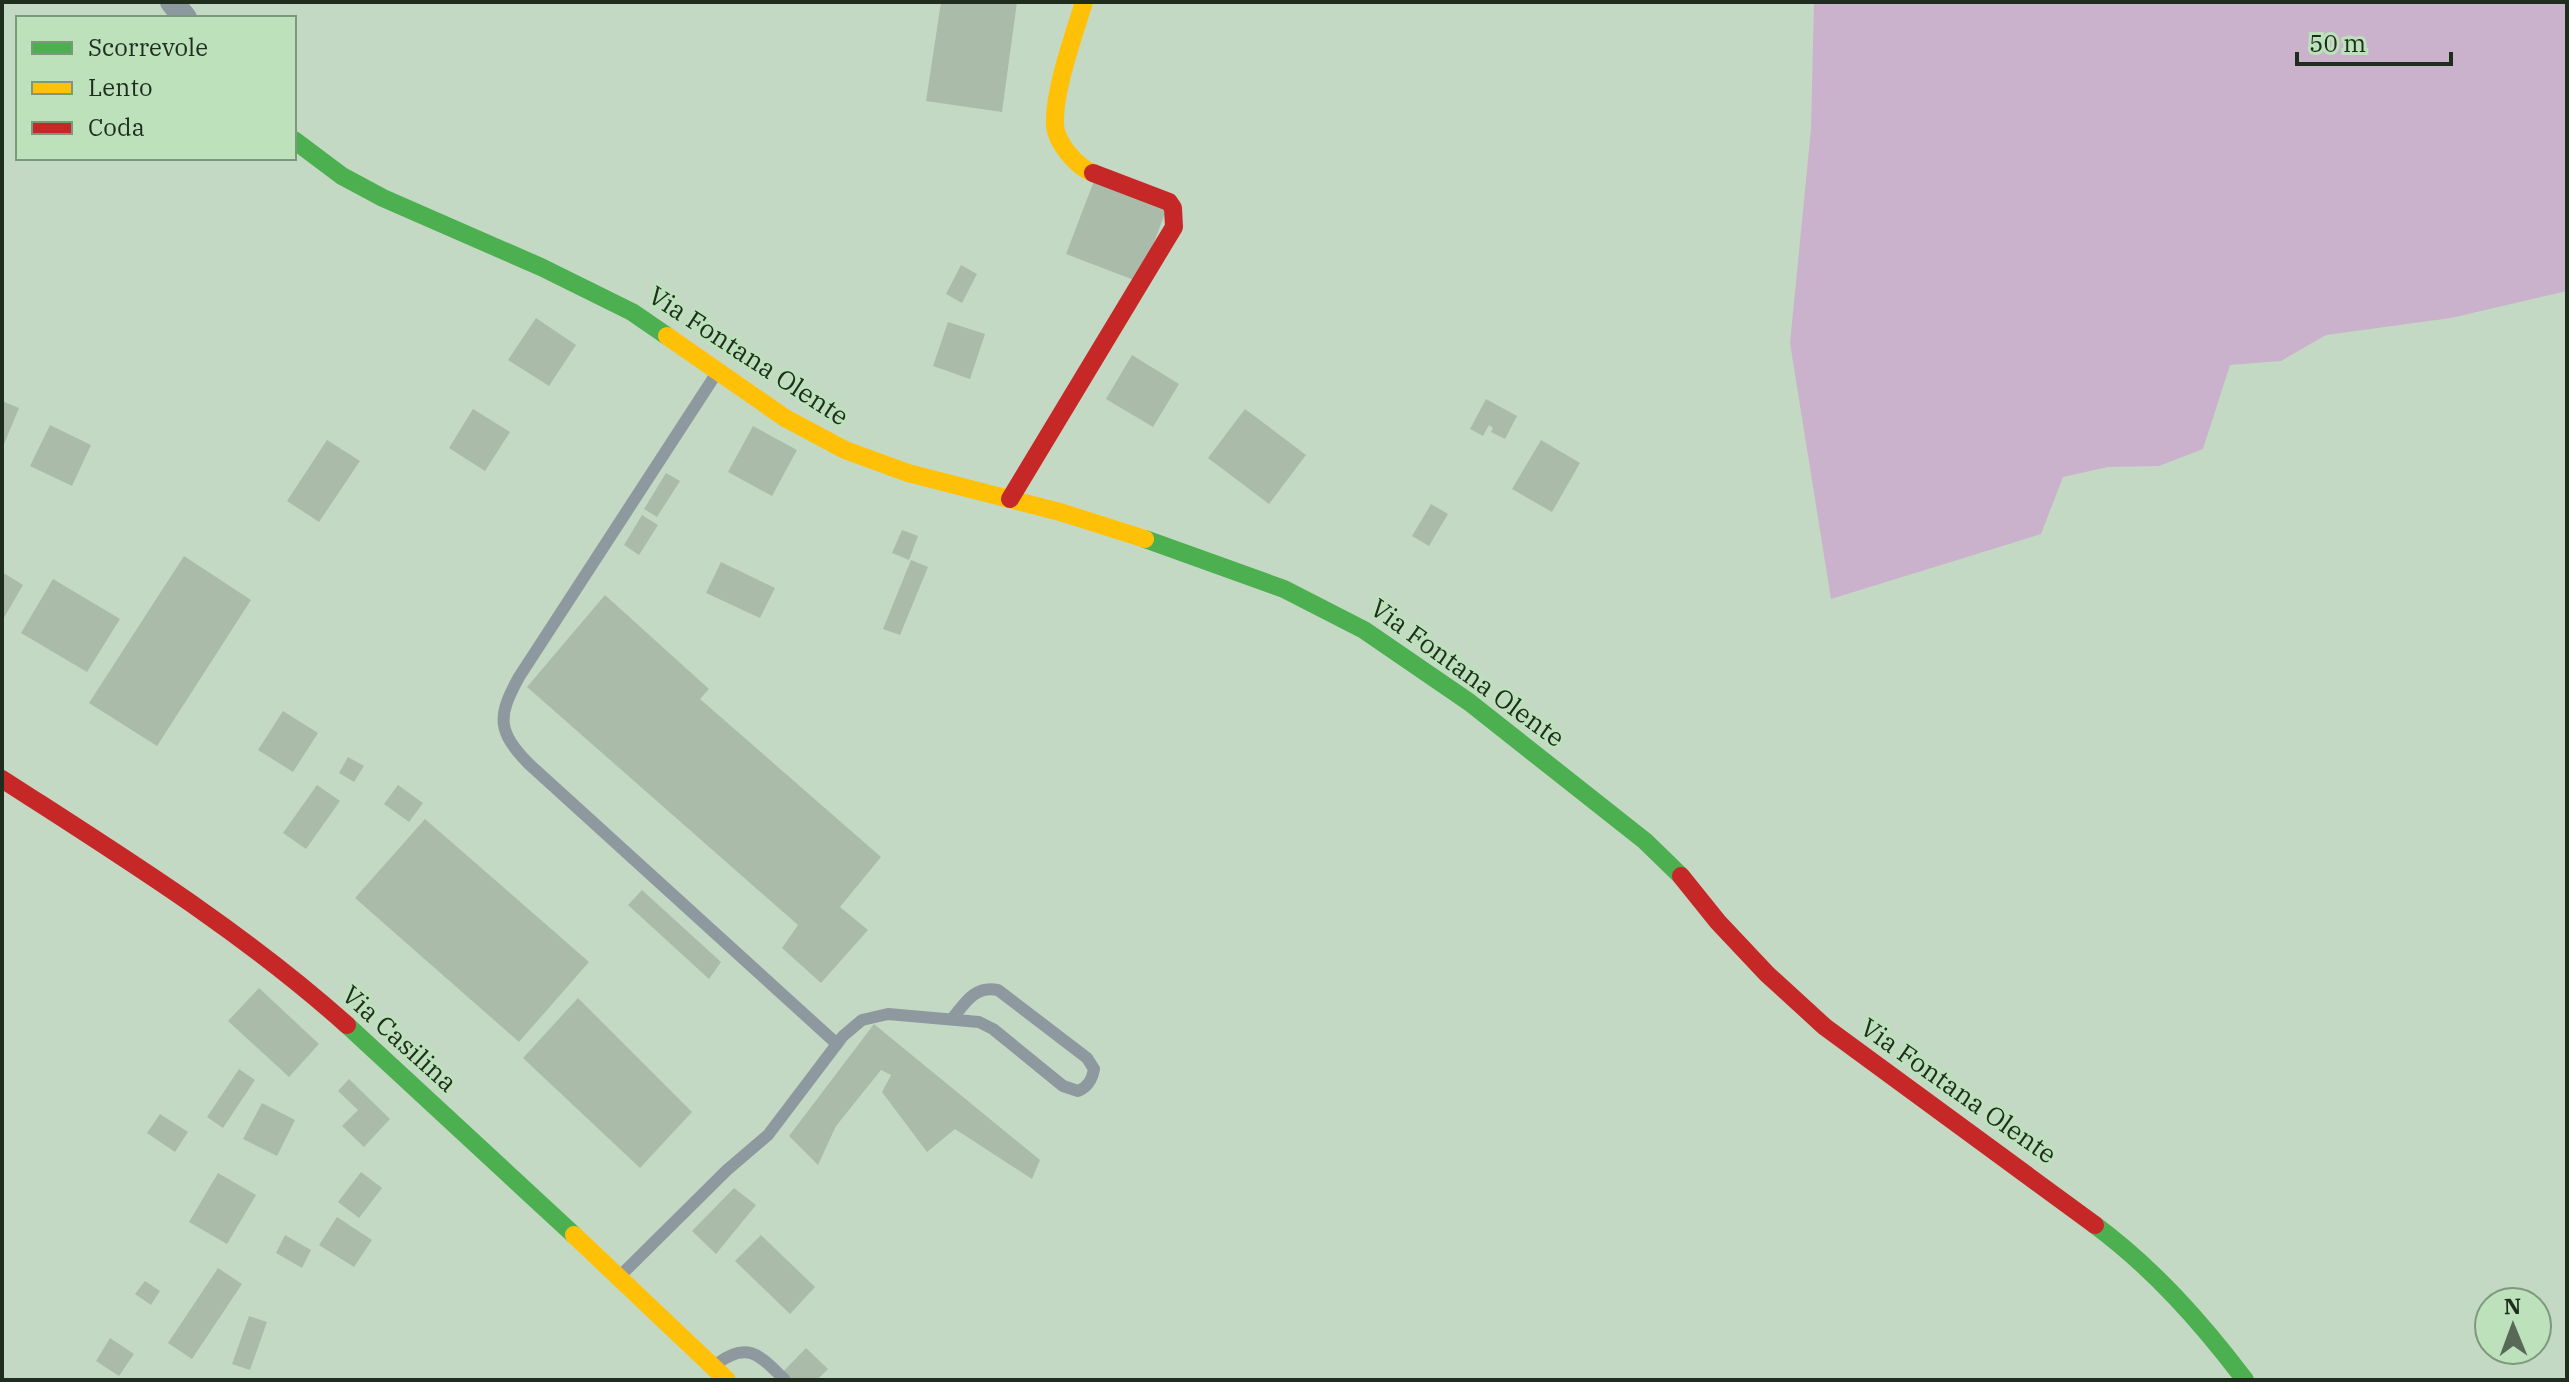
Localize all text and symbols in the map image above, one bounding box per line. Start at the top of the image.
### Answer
legend [16,16,296,160]
scale bar [2297,16,2451,66]
text: 50 m [2309,27,2366,59]
text: Scorrevole [88,31,208,63]
text: Lento [88,71,152,103]
text: Coda [88,111,145,143]
street label: Via Fontana Olente [642,278,856,432]
street label: Via Fontana Olente [1364,590,1572,754]
street label: Via Casilina [335,977,465,1099]
street label: Via Fontana Olente [1854,1010,2064,1170]
north arrow [2473,1286,2553,1366]
text: N [2504,1291,2522,1320]

